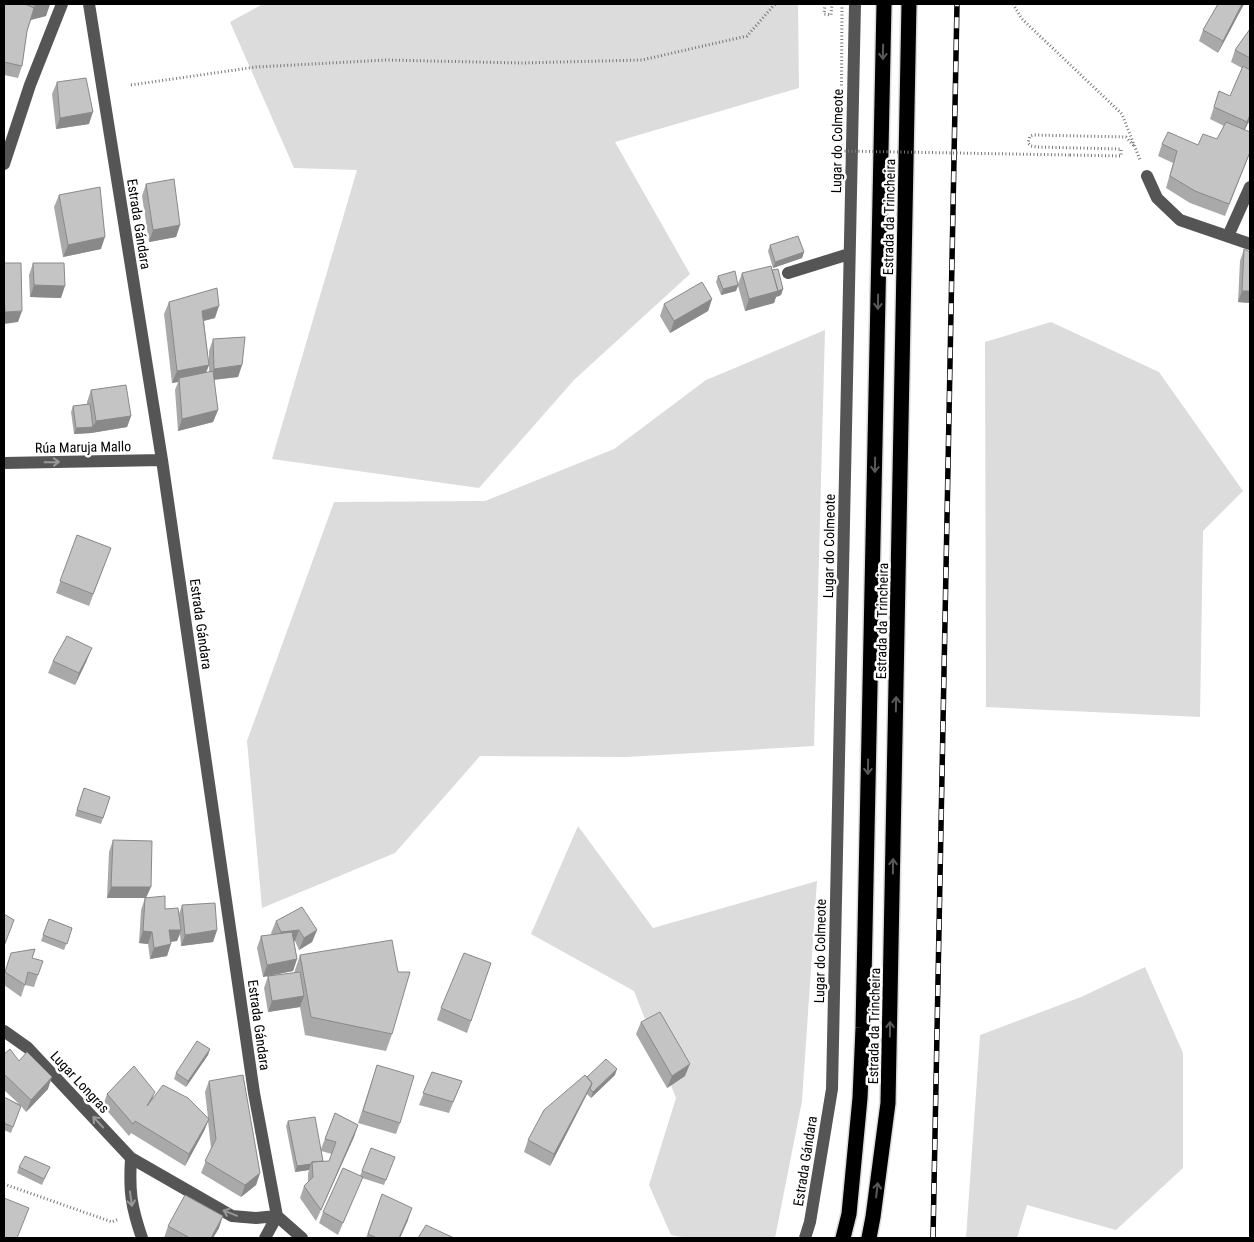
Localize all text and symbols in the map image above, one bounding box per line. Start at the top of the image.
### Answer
one-way arrow [878,44,888,60]
street label: Lugar do Colmeote [828,88,846,193]
street label: Estrada da Trincheira [880,159,898,275]
street label: Estrada Gándara [124,178,154,270]
one-way arrow [873,294,883,310]
street label: Rúa Maruja Mallo [35,438,131,456]
one-way arrow [870,457,879,473]
one-way arrow [44,458,60,467]
street label: Lugar do Colmeote [820,493,838,598]
street label: Estrada da Trincheira [873,563,891,679]
street label: Estrada Gándara [187,578,215,670]
one-way arrow [891,696,901,712]
one-way arrow [864,759,873,775]
one-way arrow [888,858,898,874]
street label: Lugar do Colmeote [811,898,829,1003]
street label: Estrada da Trincheira [865,968,883,1084]
street label: Estrada Gándara [245,979,273,1071]
one-way arrow [885,1021,895,1037]
street label: Lugar Longras [47,1048,113,1116]
street label: Estrada Gándara [790,1115,820,1207]
one-way arrow [92,1116,104,1129]
one-way arrow [872,1183,882,1199]
one-way arrow [126,1190,136,1206]
one-way arrow [222,1208,237,1217]

